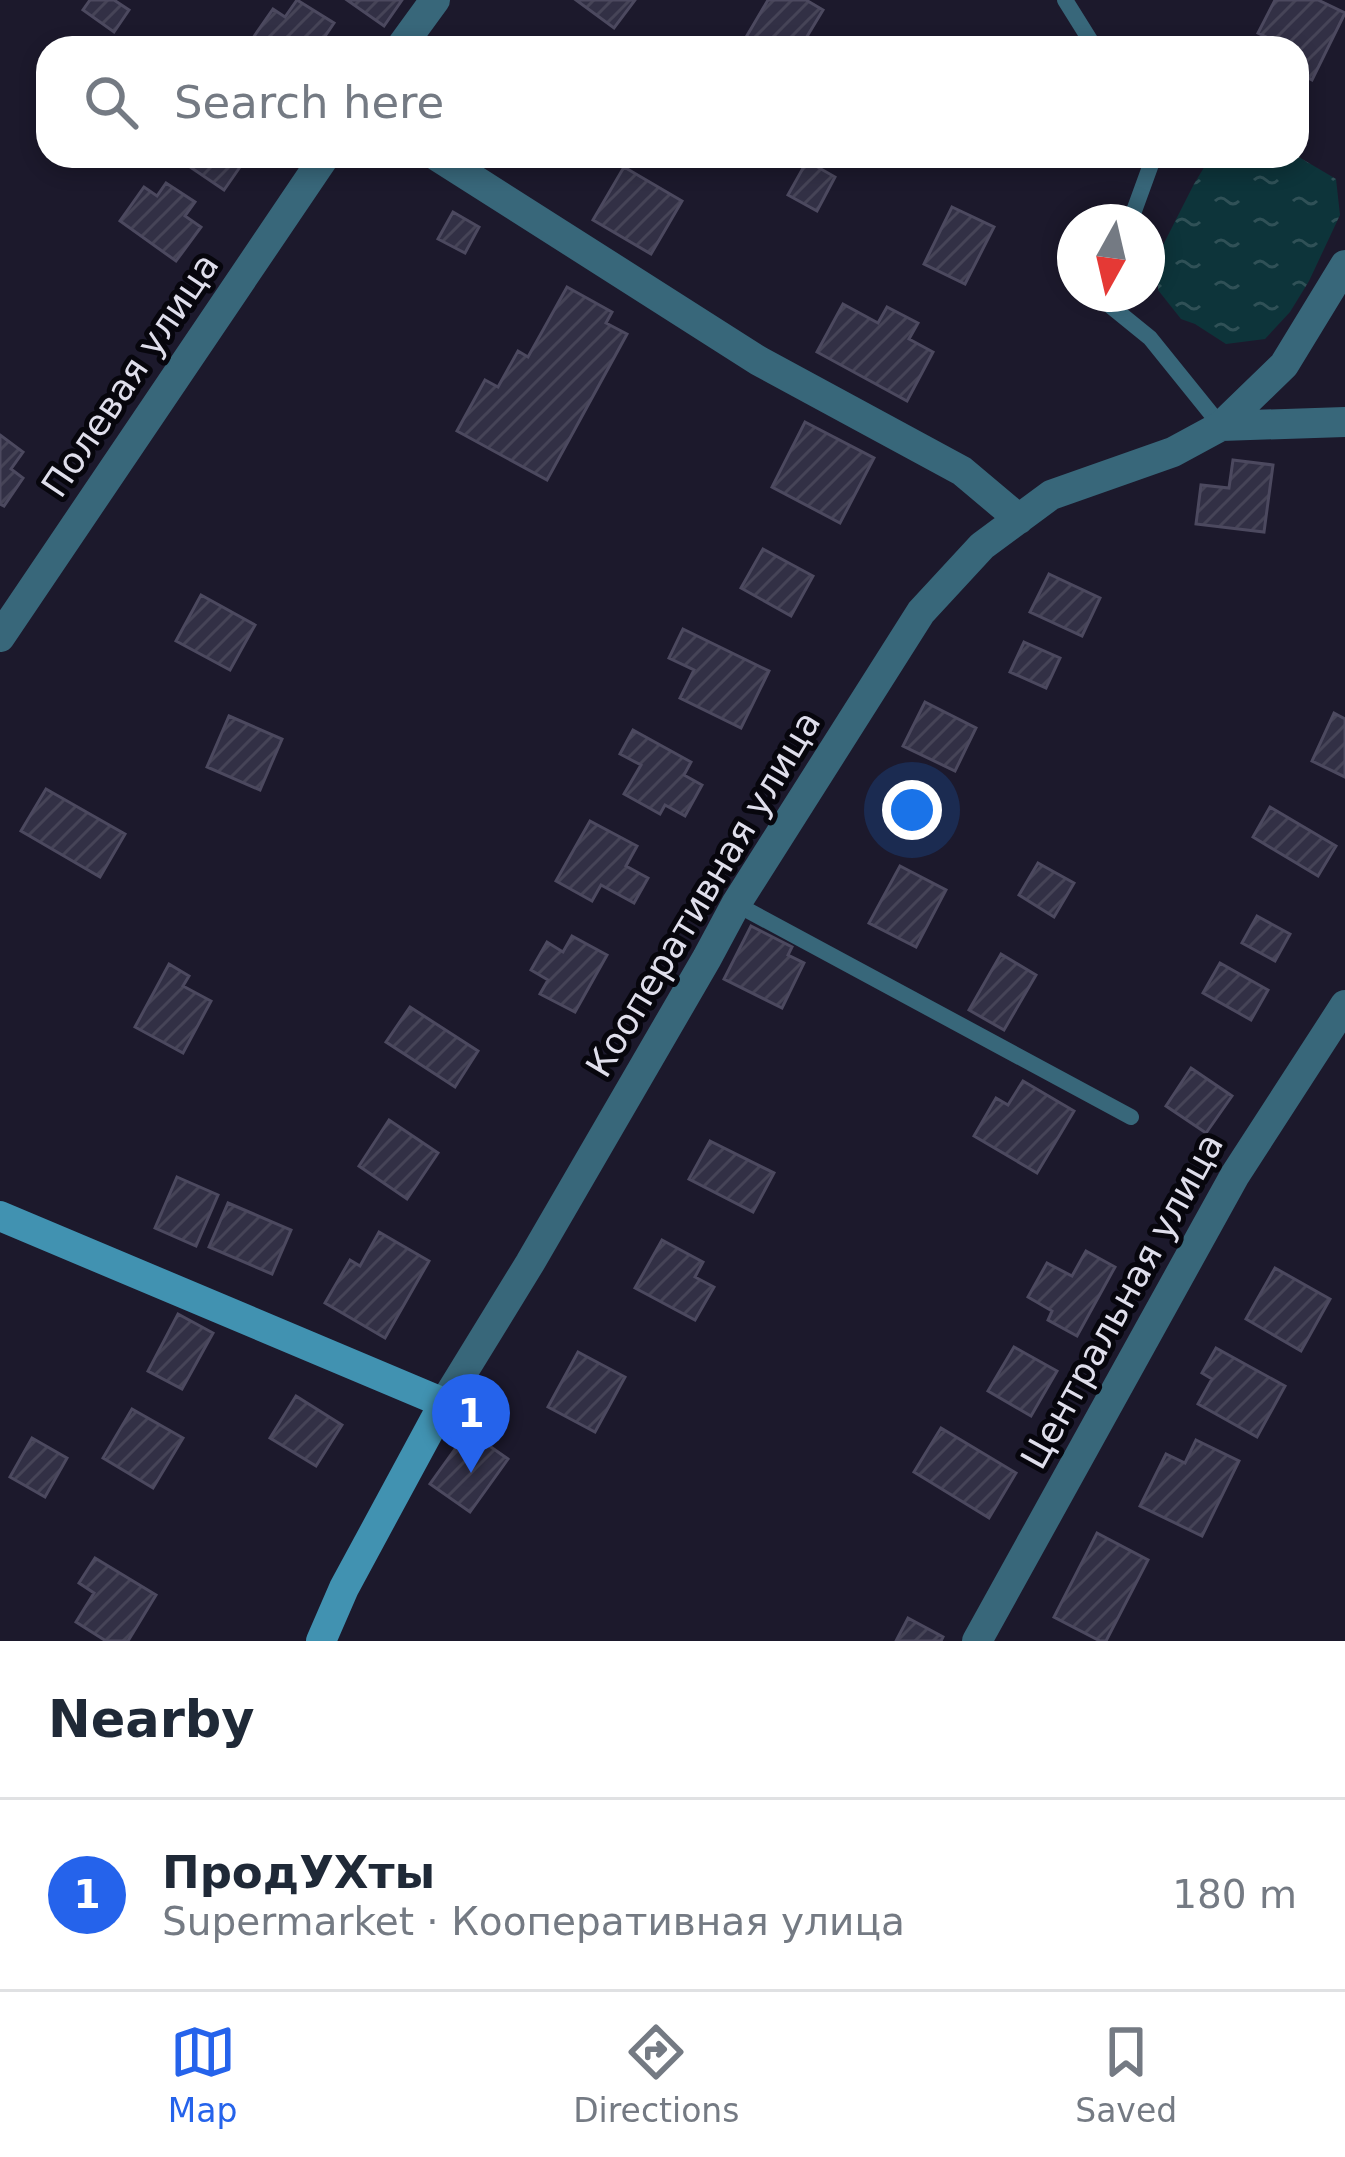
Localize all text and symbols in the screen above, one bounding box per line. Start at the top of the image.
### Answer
search box [36,36,1309,168]
icon: search [78,69,144,135]
text: Search here [174,76,444,129]
north arrow [1057,204,1165,312]
street label: Полевая улица [33,245,227,505]
street label: Кооперативная улица [578,704,828,1084]
your location [882,780,942,840]
street label: Центральная улица [1013,1126,1231,1476]
pin: 1 [432,1374,510,1473]
text: Nearby [48,1690,255,1749]
text: ПродУХты [162,1846,435,1899]
text: 1 [73,1872,101,1917]
text: 180 m [1172,1872,1297,1917]
text: Supermarket · Кооперативная улица [162,1899,905,1944]
tab: Map [168,2019,238,2130]
tab: Directions [573,2019,739,2130]
tab: Saved [1075,2019,1177,2130]

